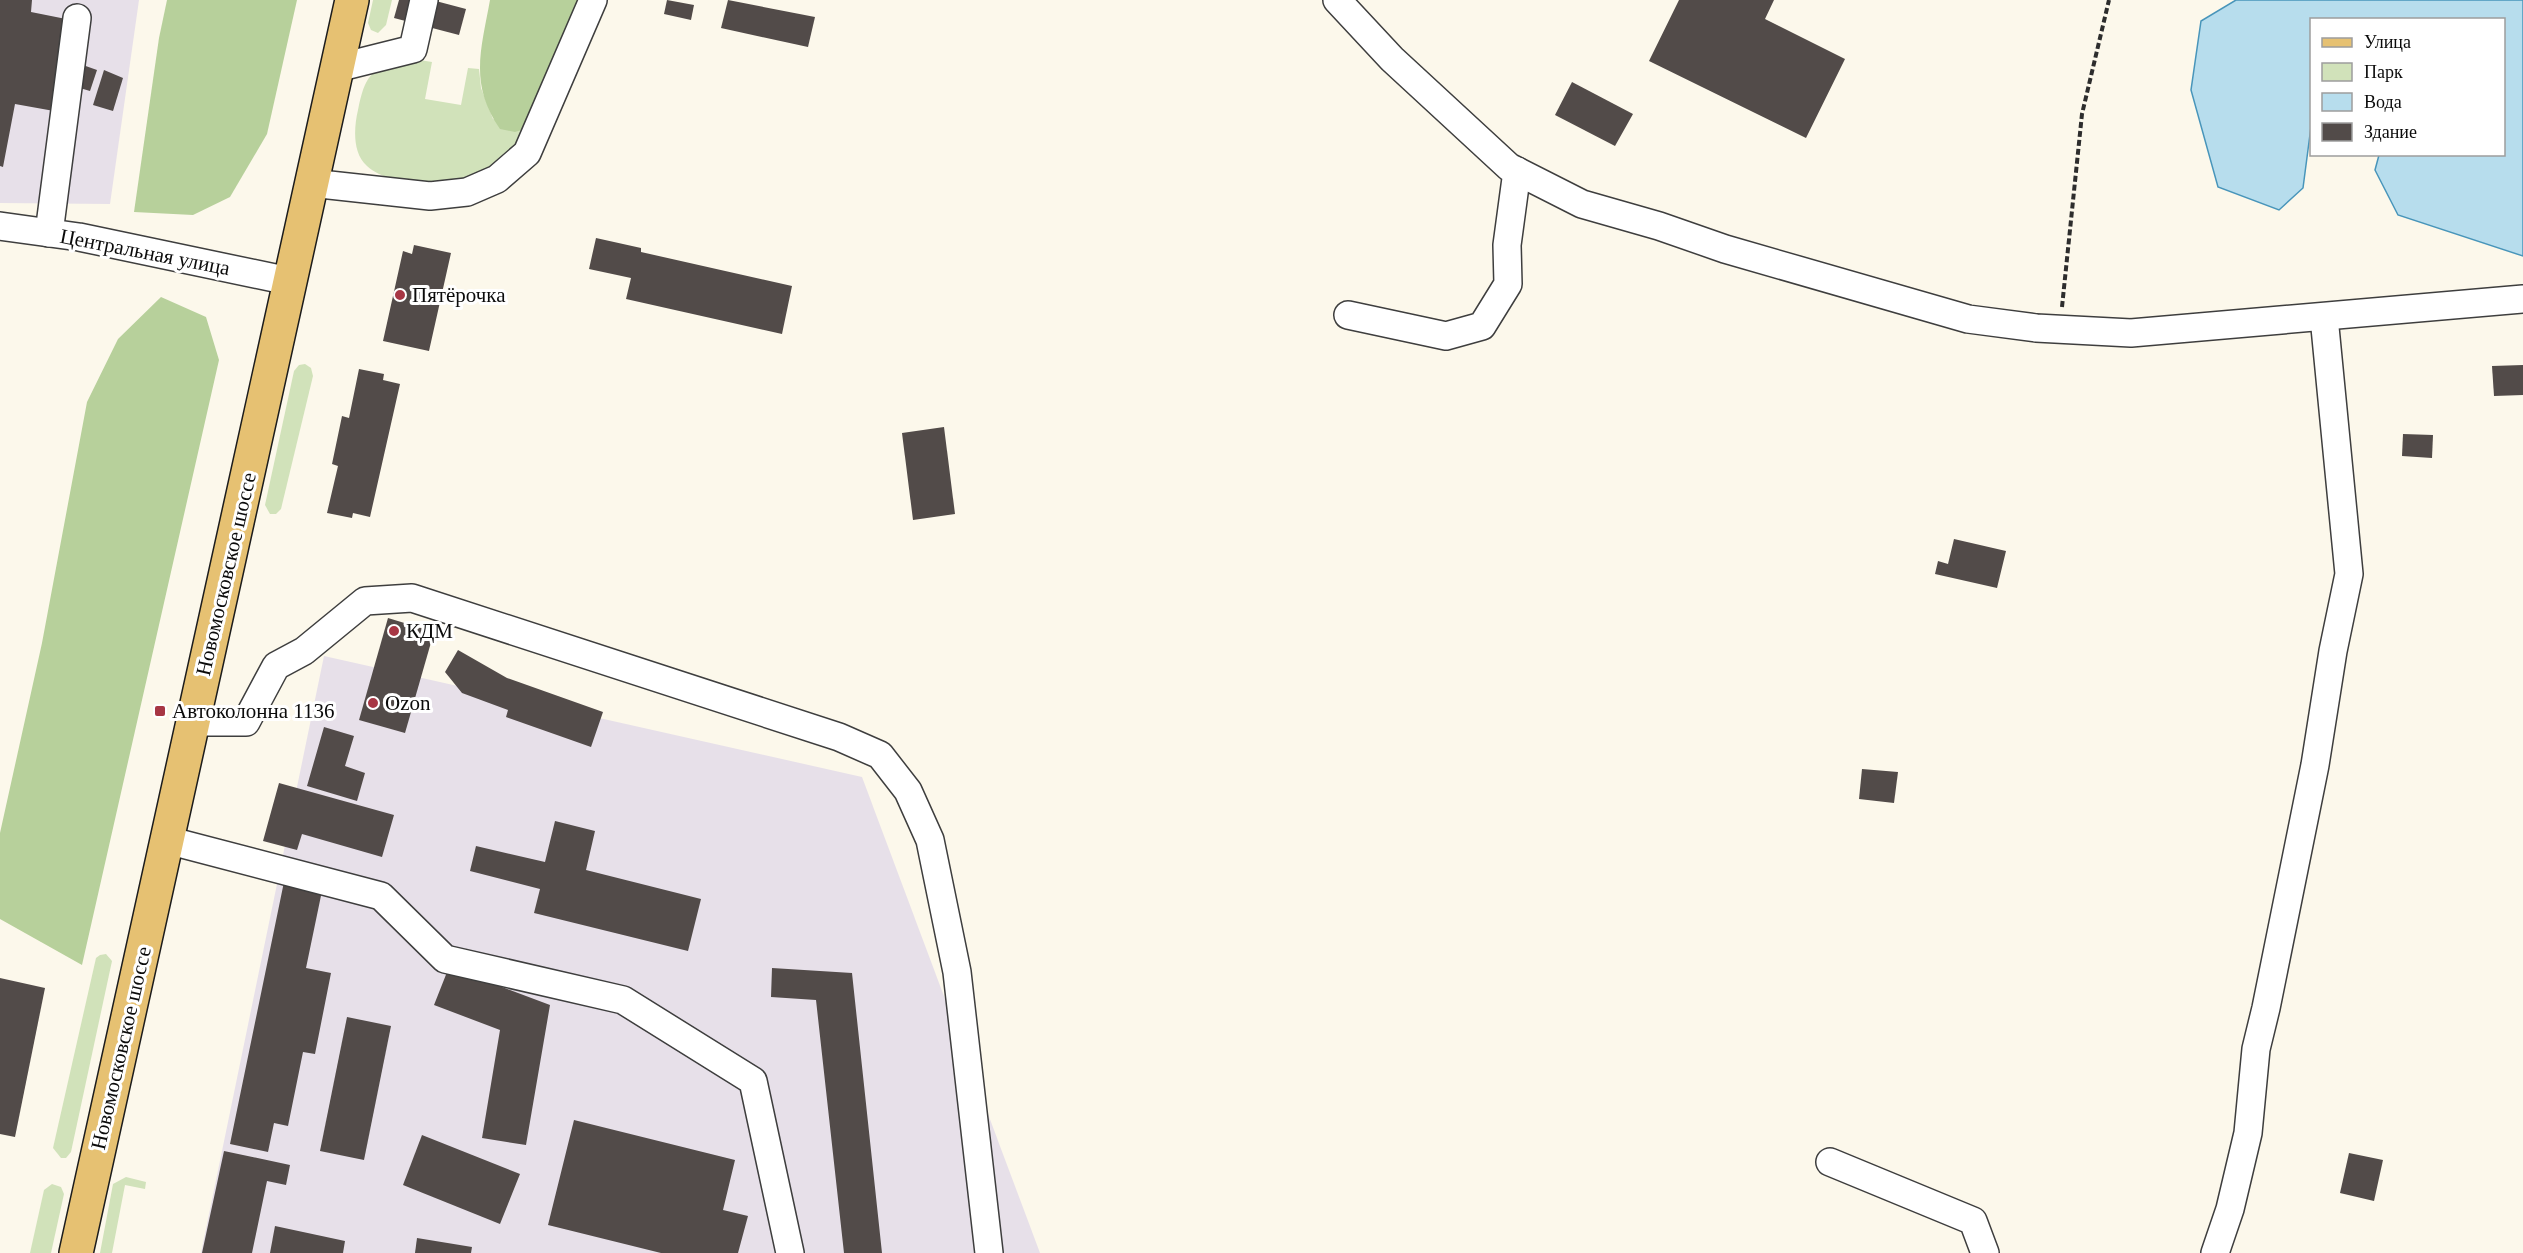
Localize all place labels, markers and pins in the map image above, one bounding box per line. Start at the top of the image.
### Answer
place label: Пятёрочка [412,283,506,307]
marker: Пятёрочка [393,288,407,302]
place label: КДМ [406,619,453,643]
marker: КДМ [387,624,401,638]
place label: Ozon [385,691,431,715]
marker: Ozon [366,696,380,710]
place label: Автоколонна 1136 [172,699,335,723]
marker: Автоколонна 1136 [153,704,167,718]

